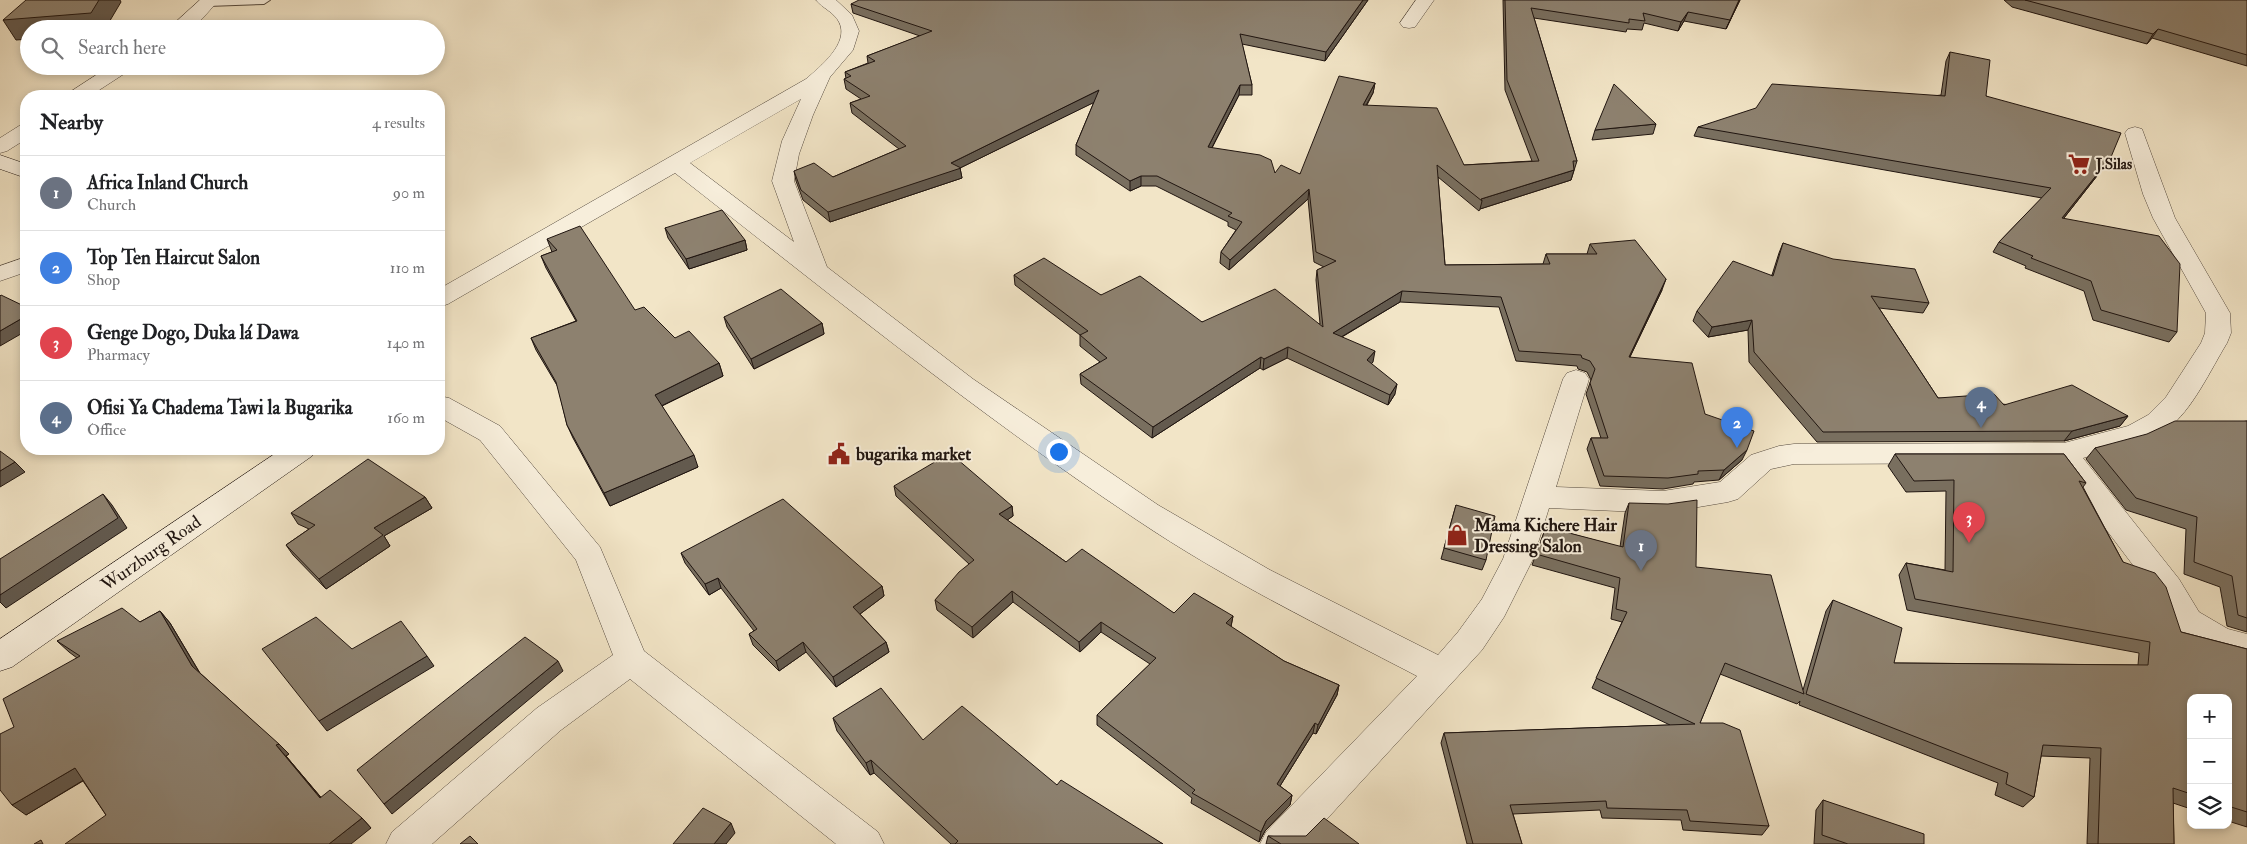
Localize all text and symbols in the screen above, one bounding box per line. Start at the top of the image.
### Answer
search box [20,20,445,75]
icon: search [38,34,66,62]
text: Search here [78,36,166,60]
text: Nearby [40,109,103,136]
text: 4 results [372,113,425,133]
supermarket icon: J.Silas [2066,151,2092,177]
place label: J.Silas [2095,155,2132,175]
text: Africa Inland Church [87,171,248,195]
text: 1 [53,183,59,203]
text: 90 m [393,183,425,203]
text: Church [87,195,136,215]
text: Top Ten Haircut Salon [87,246,260,270]
text: 2 [52,258,60,278]
text: 110 m [390,258,425,278]
text: Shop [87,270,120,290]
text: Genge Dogo, Duka lá Dawa [87,321,299,345]
text: 3 [53,333,59,353]
text: 140 m [387,333,425,353]
text: Pharmacy [87,345,150,365]
pin: 4 [1965,387,1997,428]
text: Ofisi Ya Chadema Tawi la Bugarika [87,396,353,420]
pin: 2 [1721,407,1753,448]
text: 4 [52,408,60,428]
text: 160 m [387,408,425,428]
text: Office [87,420,126,440]
your location [1046,439,1072,465]
public building icon: bugarika market [826,441,852,467]
place label: bugarika market [855,443,971,466]
pin: 3 [1953,502,1985,543]
street label: Wurzburg Road [96,510,206,597]
place label: Mama Kichere Hair Dressing Salon [1473,514,1617,558]
shop icon: Mama Kichere Hair Dressing Salon [1444,522,1470,548]
pin: 1 [1625,530,1657,571]
map controls [2187,694,2232,829]
button: + [2187,694,2232,739]
button: − [2187,739,2232,784]
button: layers [2187,784,2232,829]

